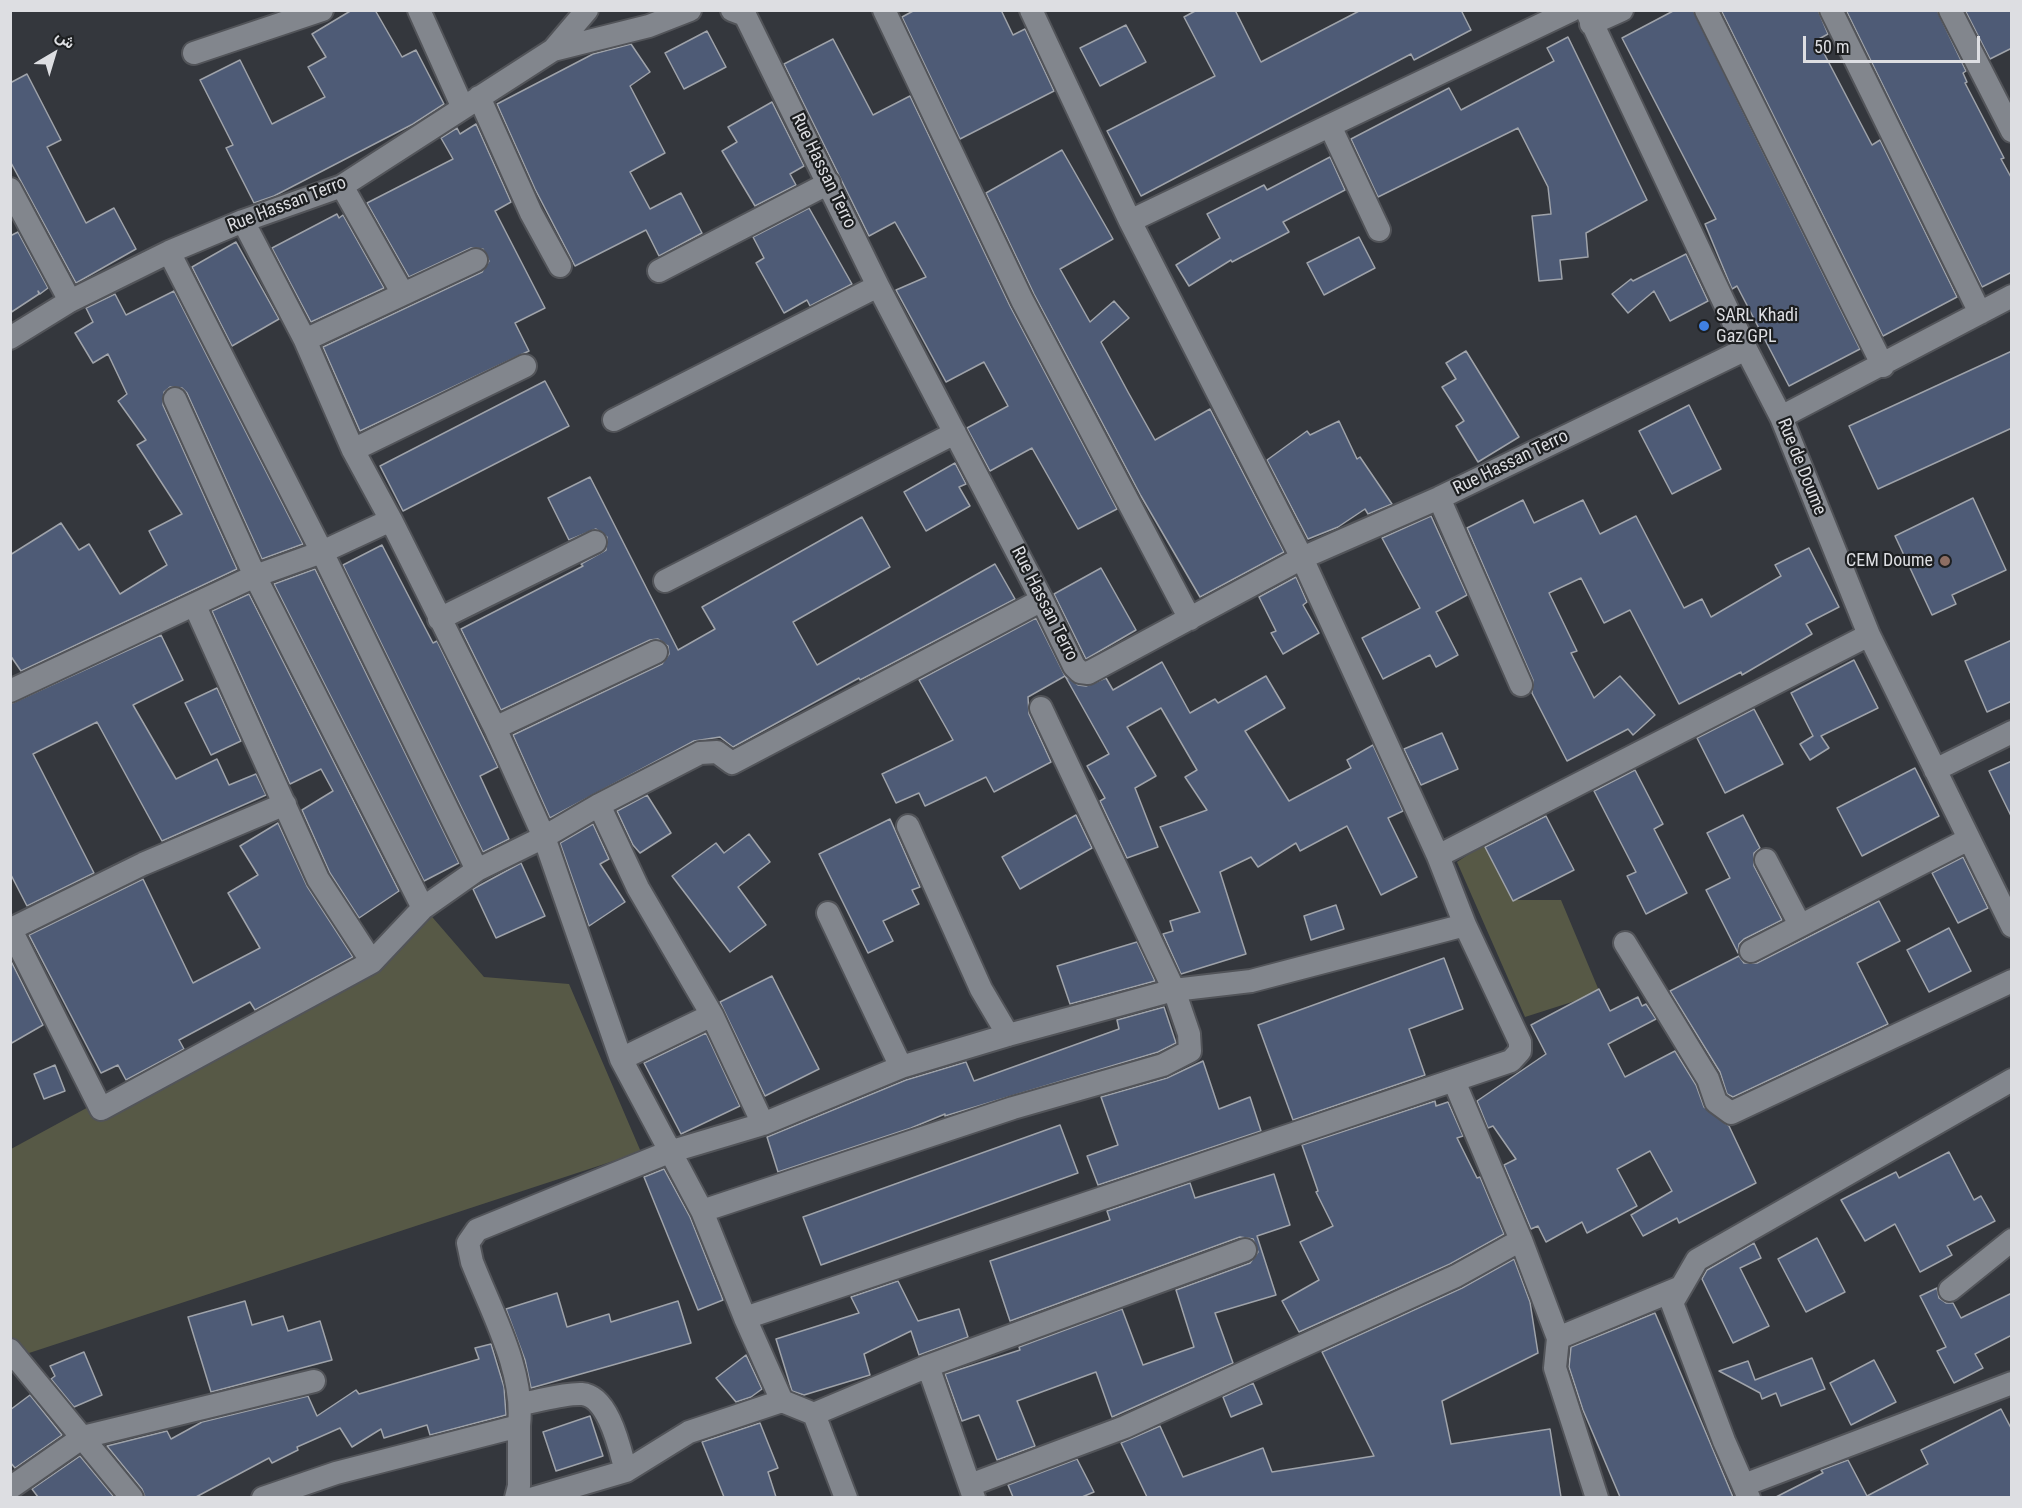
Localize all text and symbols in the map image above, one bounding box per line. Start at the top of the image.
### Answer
north arrow [24,24,84,84]
scale bar [1806,24,1983,62]
text: ش [52,26,79,53]
text: 50 m [1814,36,1849,57]
street label: Rue Hassan Terro [786,110,860,232]
street label: Rue Hassan Terro [225,172,349,238]
place label: SARL Khadi Gaz GPL [1716,305,1798,348]
marker: SARL Khadi Gaz GPL [1697,319,1711,333]
street label: Rue de Doume [1772,416,1830,518]
street label: Rue Hassan Terro [1450,426,1572,500]
street label: Rue Hassan Terro [1006,543,1082,665]
place label: CEM Doume [1846,550,1933,572]
marker: CEM Doume [1938,554,1952,568]

